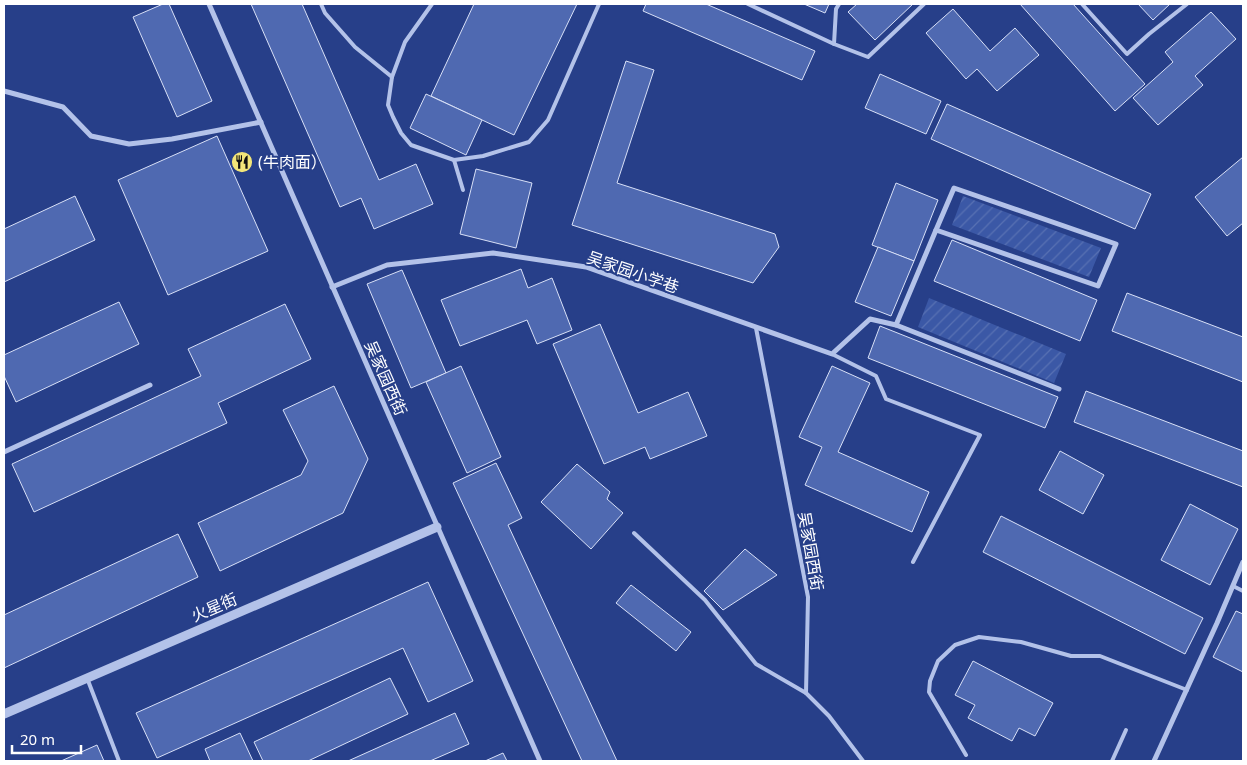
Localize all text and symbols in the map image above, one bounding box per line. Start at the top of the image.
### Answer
restaurant icon: (牛肉面） [230,150,254,174]
place label: (牛肉面） [258,151,327,173]
street label: 吴家园小学巷 [584,246,682,298]
street label: 吴家园西街 [360,337,412,419]
street label: 吴家园西街 [793,510,829,592]
street label: 火星街 [188,587,240,627]
scale bar [12,722,81,754]
text: 20 m [20,729,55,749]

